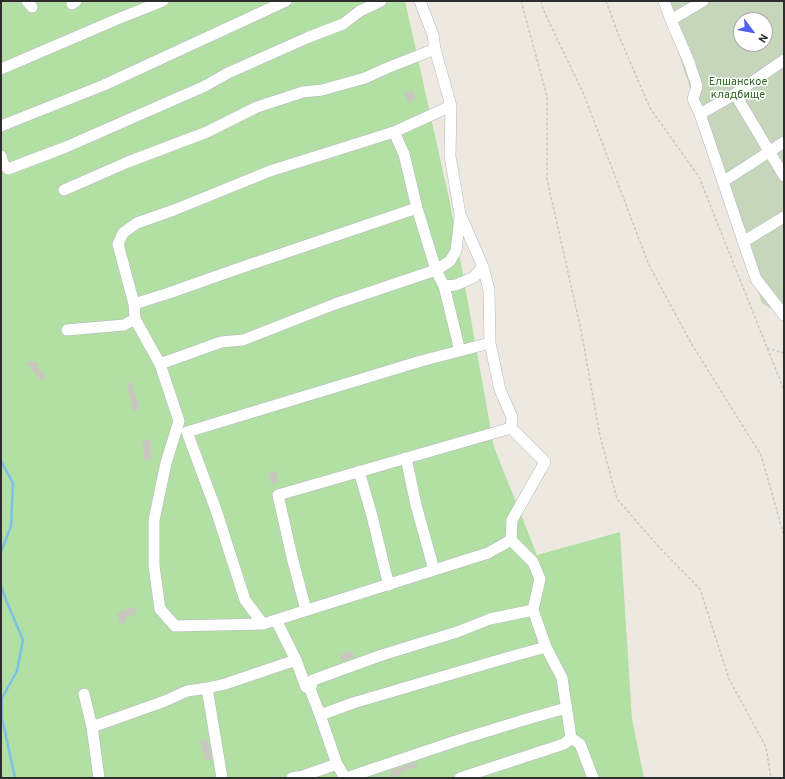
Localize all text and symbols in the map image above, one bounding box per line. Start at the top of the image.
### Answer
north arrow [733,12,773,52]
text: N [754,31,770,45]
park label: Елшанское кладбище [709,76,767,102]

